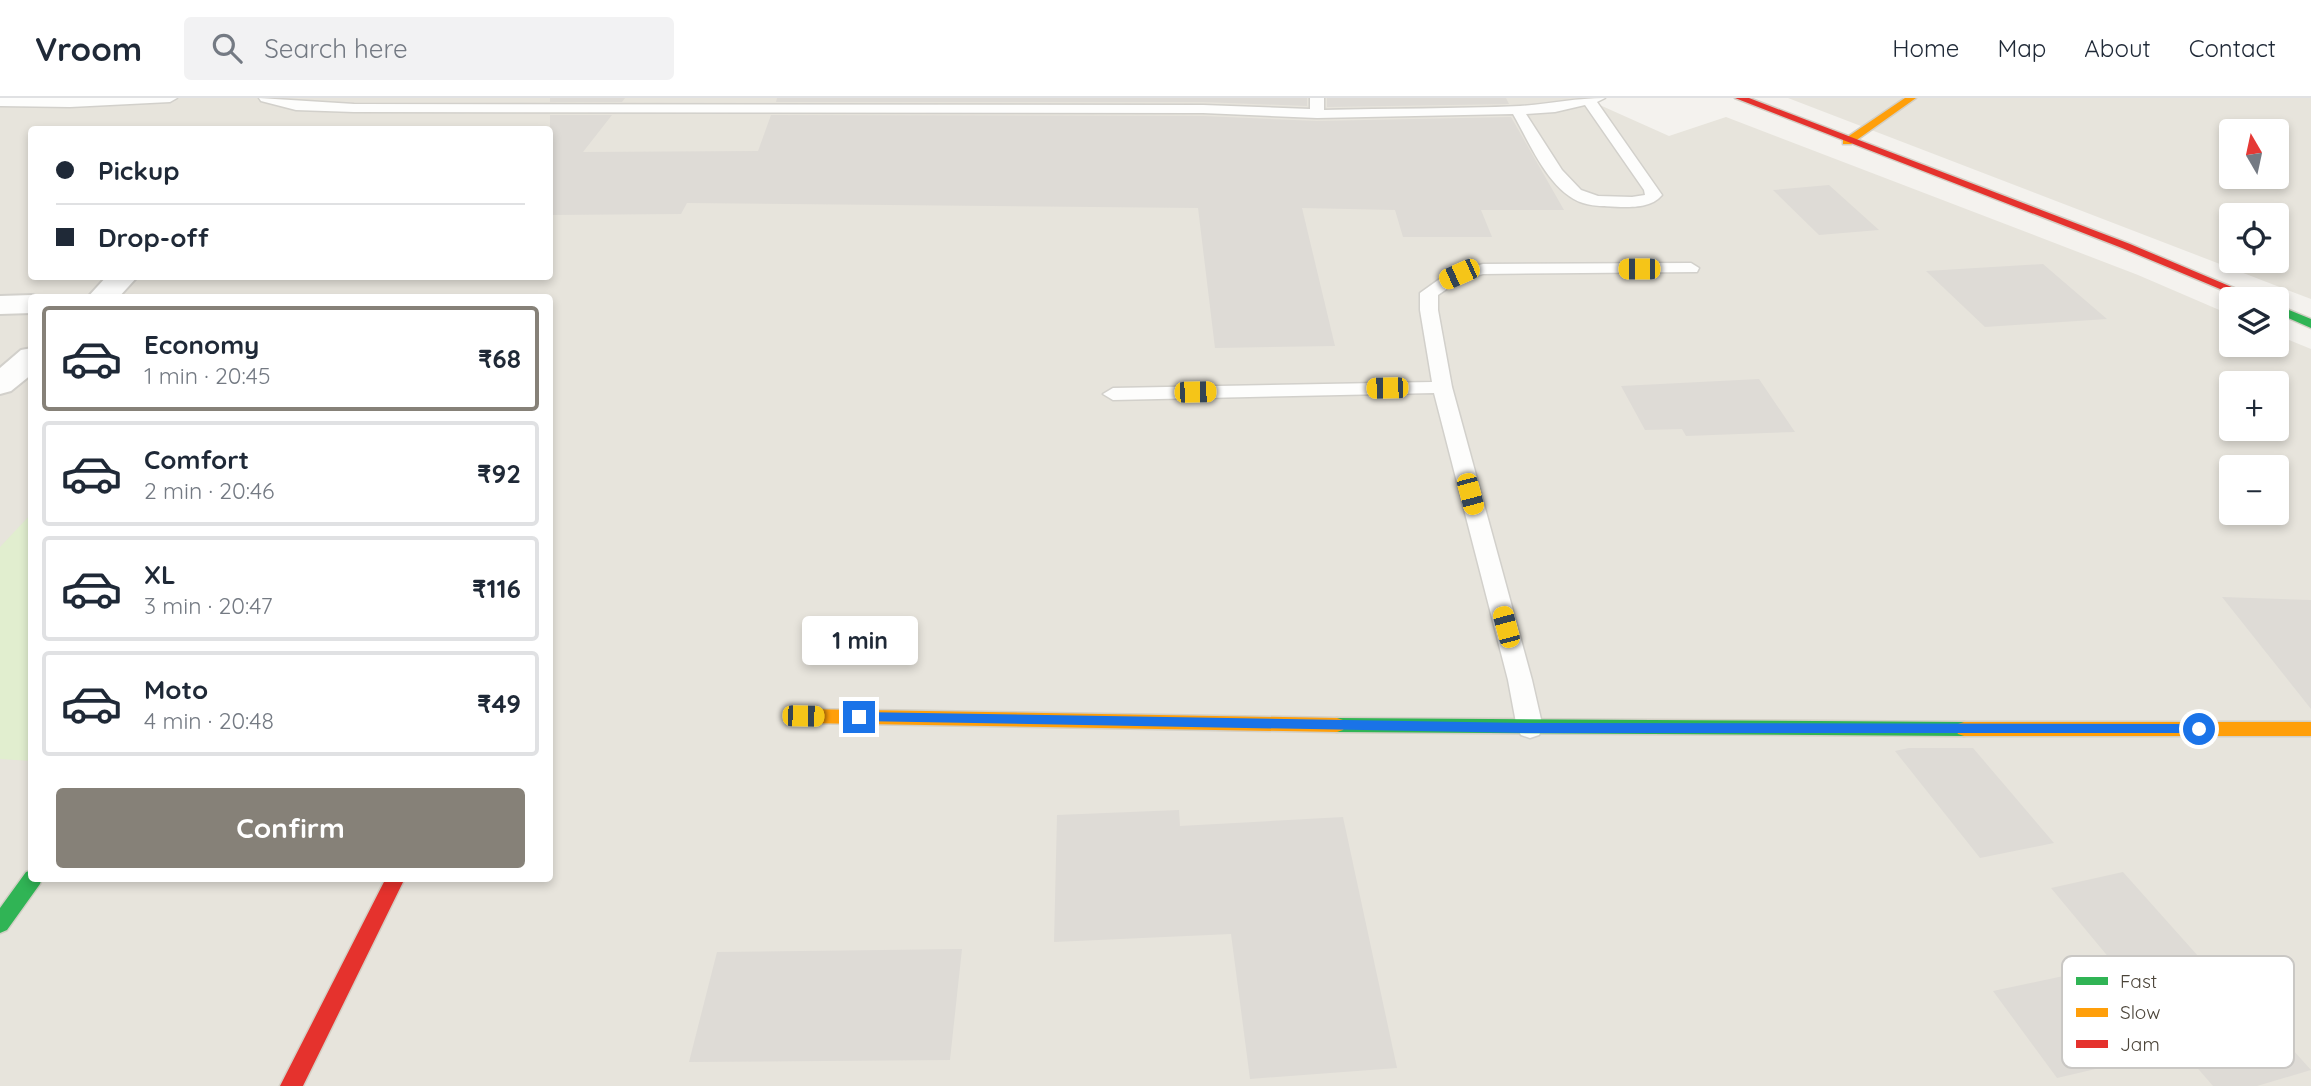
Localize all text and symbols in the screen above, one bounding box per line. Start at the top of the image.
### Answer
search box [184,17,674,80]
text: Vroom [35,28,142,69]
icon: search [208,29,246,67]
text: Search here [264,32,408,65]
text: Home [1892,33,1959,63]
text: Map [1997,33,2046,63]
text: About [2084,33,2151,63]
text: Contact [2189,33,2276,63]
north arrow [2219,119,2289,189]
map controls [2219,119,2289,525]
text: Pickup [98,154,180,187]
button: locate [2219,203,2289,273]
text: Drop-off [98,221,209,254]
car [1436,256,1483,292]
car [1619,259,1661,280]
button: layers [2219,287,2289,357]
icon: car [60,327,123,390]
text: Economy [144,328,259,361]
text: ₹68 [478,342,521,375]
text: 1 min · 20:45 [144,361,271,390]
button: + [2219,371,2289,441]
car [1366,377,1409,399]
car [1174,381,1217,403]
icon: car [60,442,123,505]
text: Comfort [144,443,249,476]
button: − [2219,455,2289,525]
text: ₹92 [477,457,521,490]
car [1455,471,1486,517]
text: 2 min · 20:46 [144,476,274,505]
icon: car [60,557,123,620]
text: XL [144,558,176,591]
text: ₹116 [472,572,521,605]
text: 3 min · 20:47 [144,591,273,620]
car [1491,604,1522,650]
callout: 1 min [801,616,917,664]
text: 1 min [832,626,888,655]
icon: car [60,672,123,735]
text: Moto [144,673,208,706]
text: ₹49 [477,687,521,720]
route end [843,701,875,733]
car [782,705,825,727]
text: 4 min · 20:48 [144,706,274,735]
route start [2183,713,2215,745]
button: Confirm [56,788,525,868]
legend [2062,956,2294,1068]
text: Fast [2120,969,2157,993]
text: Slow [2120,1000,2161,1024]
text: Jam [2120,1032,2160,1056]

